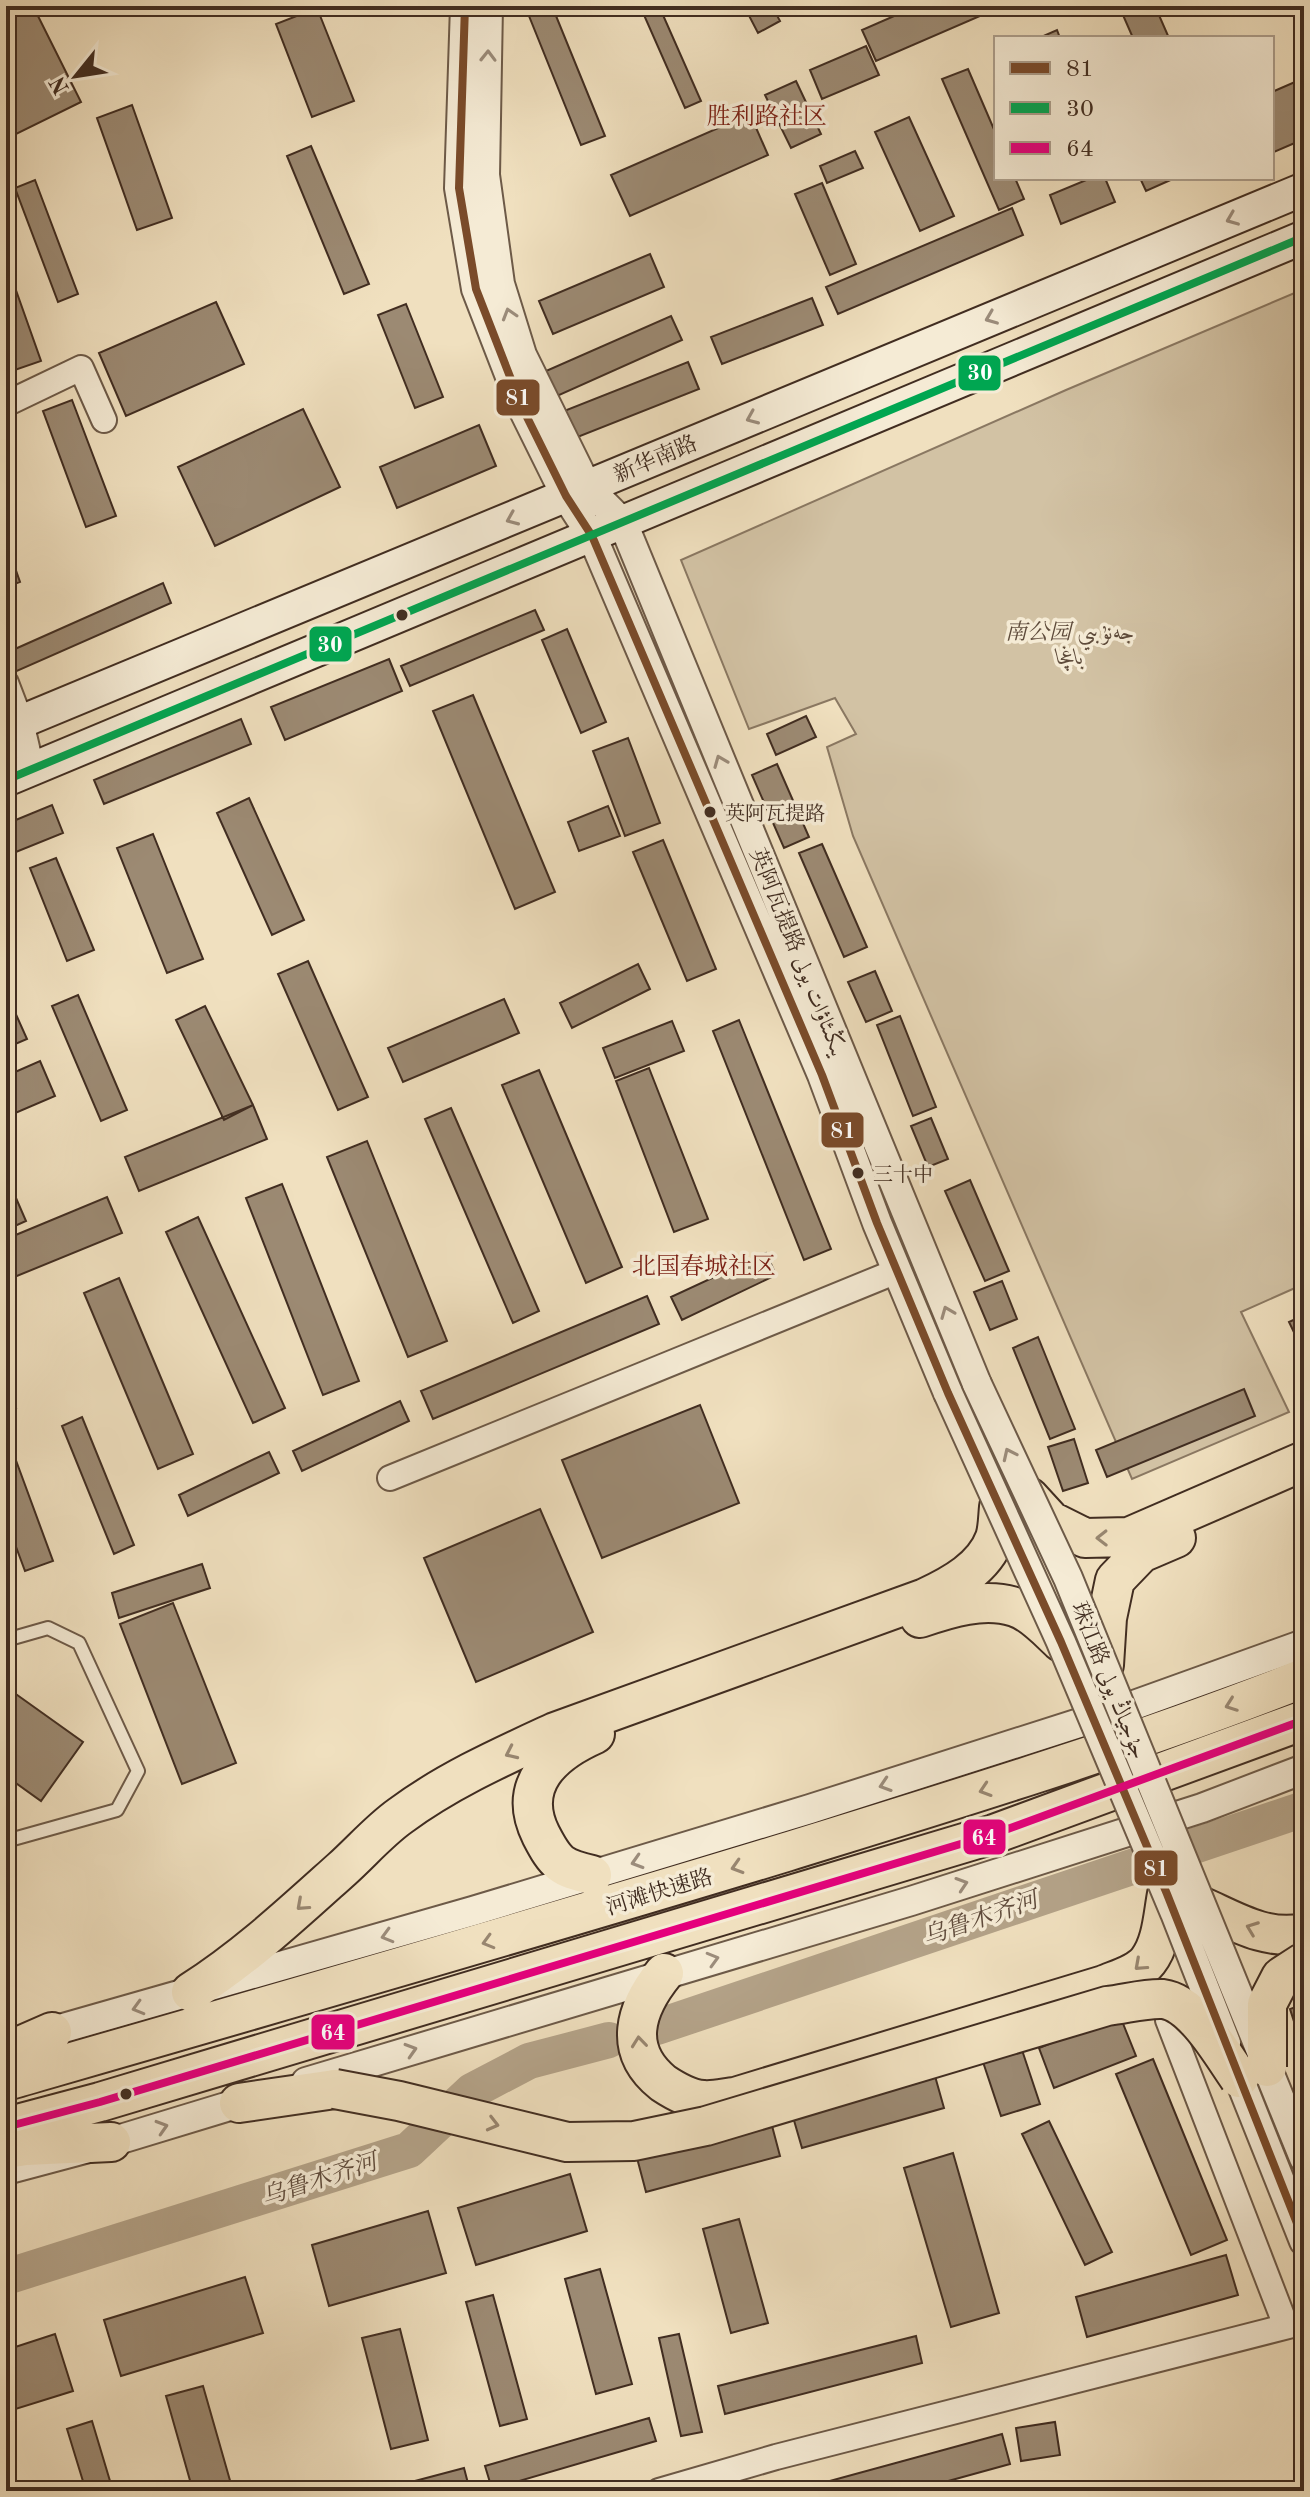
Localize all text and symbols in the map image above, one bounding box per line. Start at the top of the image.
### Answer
north arrow [36,36,116,116]
legend [994,36,1274,180]
one-way arrow [479,49,497,62]
text: 81 [1066,58,1094,82]
text: N [47,72,74,98]
text: 30 [1066,98,1094,122]
district label: 胜利路社区 [707,103,827,130]
text: 64 [1066,138,1094,162]
one-way arrow [1226,209,1240,225]
one-way arrow [503,307,519,321]
one-way arrow [985,308,1000,324]
line badge: 30 [957,354,1002,392]
text: 30 [967,363,993,385]
line badge: 81 [495,378,541,417]
text: 81 [505,388,531,410]
one-way arrow [745,408,760,424]
street label: 新华南路 [610,431,701,487]
one-way arrow [506,509,520,525]
unlabelled marker [394,607,410,623]
park label: 南公园 جەنۇبىي باغچا [1005,620,1135,672]
line badge: 30 [308,625,353,663]
text: 30 [317,635,343,657]
one-way arrow [714,755,730,769]
place label: 英阿瓦提路 [725,803,825,825]
marker: 英阿瓦提路 [702,804,718,820]
street label: 英阿瓦提路 يىڭىئاۋات يولى [744,844,852,1061]
line badge: 81 [820,1111,865,1149]
text: 81 [830,1121,856,1143]
place label: 三十中 [873,1164,933,1186]
marker: 三十中 [850,1165,866,1181]
district label: 北国春城社区 [632,1253,776,1280]
one-way arrow [940,1306,957,1320]
one-way arrow [1003,1448,1019,1462]
one-way arrow [1095,1529,1108,1547]
street label: 珠江路 جۇجياڭ يولى [1066,1598,1152,1763]
one-way arrow [1225,1696,1239,1712]
one-way arrow [504,1743,519,1759]
one-way arrow [879,1776,893,1792]
one-way arrow [979,1781,993,1797]
line badge: 64 [962,1818,1007,1856]
text: 64 [971,1828,997,1850]
line badge: 81 [1133,1849,1179,1887]
one-way arrow [630,1853,644,1869]
one-way arrow [730,1858,744,1874]
text: 81 [1143,1859,1169,1881]
street label: 河滩快速路 [603,1864,715,1920]
one-way arrow [955,1877,968,1893]
water label: 乌鲁木齐河 [919,1885,1045,1951]
one-way arrow [296,1895,311,1909]
one-way arrow [1246,1921,1260,1938]
one-way arrow [381,1927,395,1943]
one-way arrow [481,1932,495,1949]
one-way arrow [706,1952,719,1968]
one-way arrow [1135,1955,1150,1969]
one-way arrow [131,1999,145,2015]
line badge: 64 [310,2013,356,2051]
text: 64 [320,2023,346,2045]
one-way arrow [631,2036,648,2049]
one-way arrow [403,2044,417,2060]
unlabelled marker [118,2086,134,2102]
one-way arrow [486,2115,500,2132]
one-way arrow [155,2120,168,2136]
water label: 乌鲁木齐河 [258,2147,384,2211]

